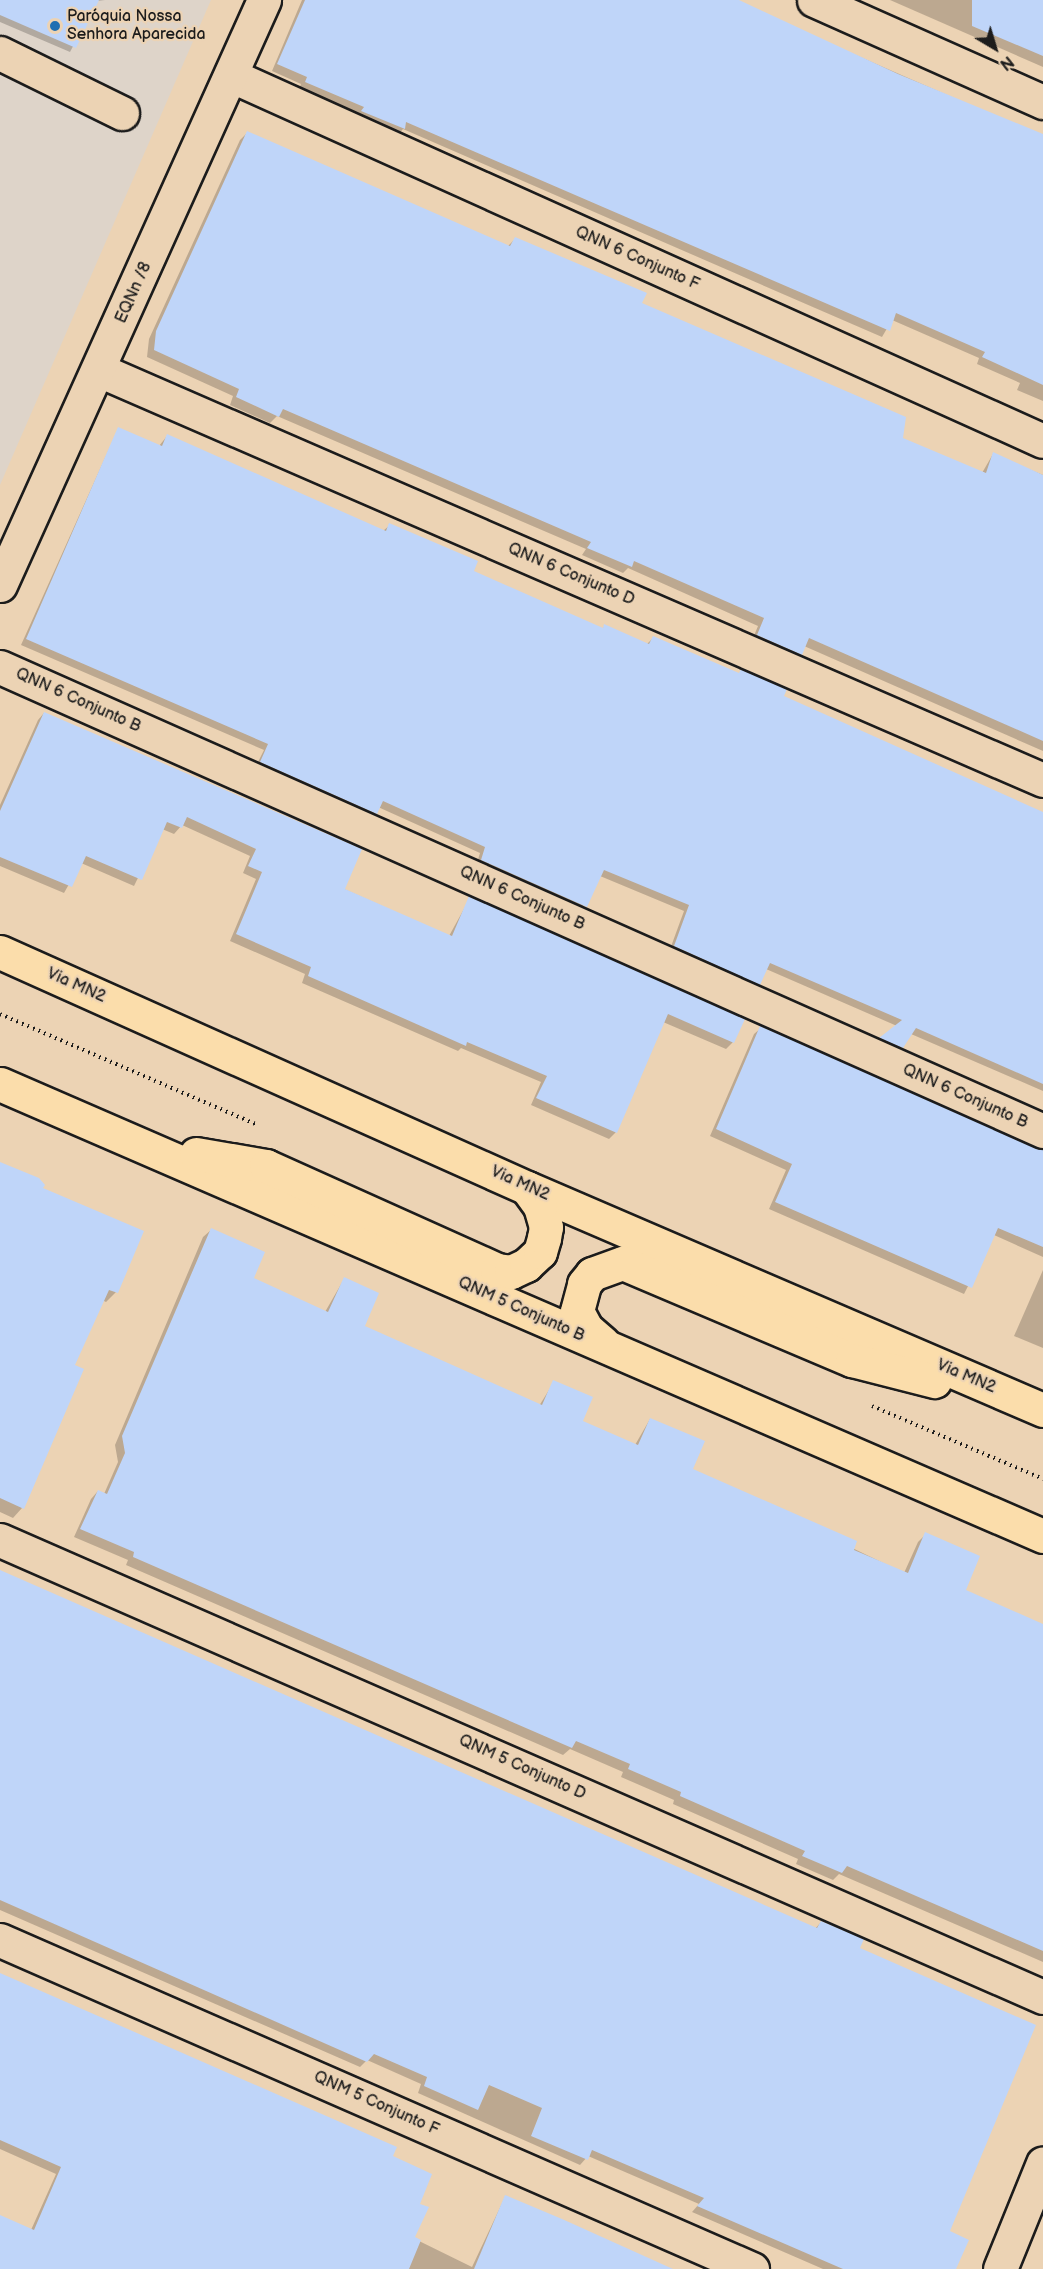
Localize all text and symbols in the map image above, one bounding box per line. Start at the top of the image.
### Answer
place label: Paróquia Nossa Senhora Aparecida [67,7,205,45]
north arrow [965,18,1025,78]
marker: Paróquia Nossa Senhora Aparecida [48,19,62,33]
text: N [996,51,1017,74]
street label: QNN 6 Conjunto F [572,223,702,295]
street label: EQNn /8 [112,260,156,326]
street label: QNN 6 Conjunto D [505,540,637,610]
street label: QNN 6 Conjunto B [12,665,144,737]
street label: QNN 6 Conjunto B [456,863,588,935]
street label: Via MN2 [44,965,108,1007]
street label: QNN 6 Conjunto B [899,1061,1031,1133]
street label: Via MN2 [488,1163,552,1205]
street label: QNM 5 Conjunto B [455,1274,587,1346]
street label: Via MN2 [934,1356,998,1398]
street label: QNM 5 Conjunto D [456,1731,588,1805]
street label: QNM 5 Conjunto F [311,2068,441,2140]

